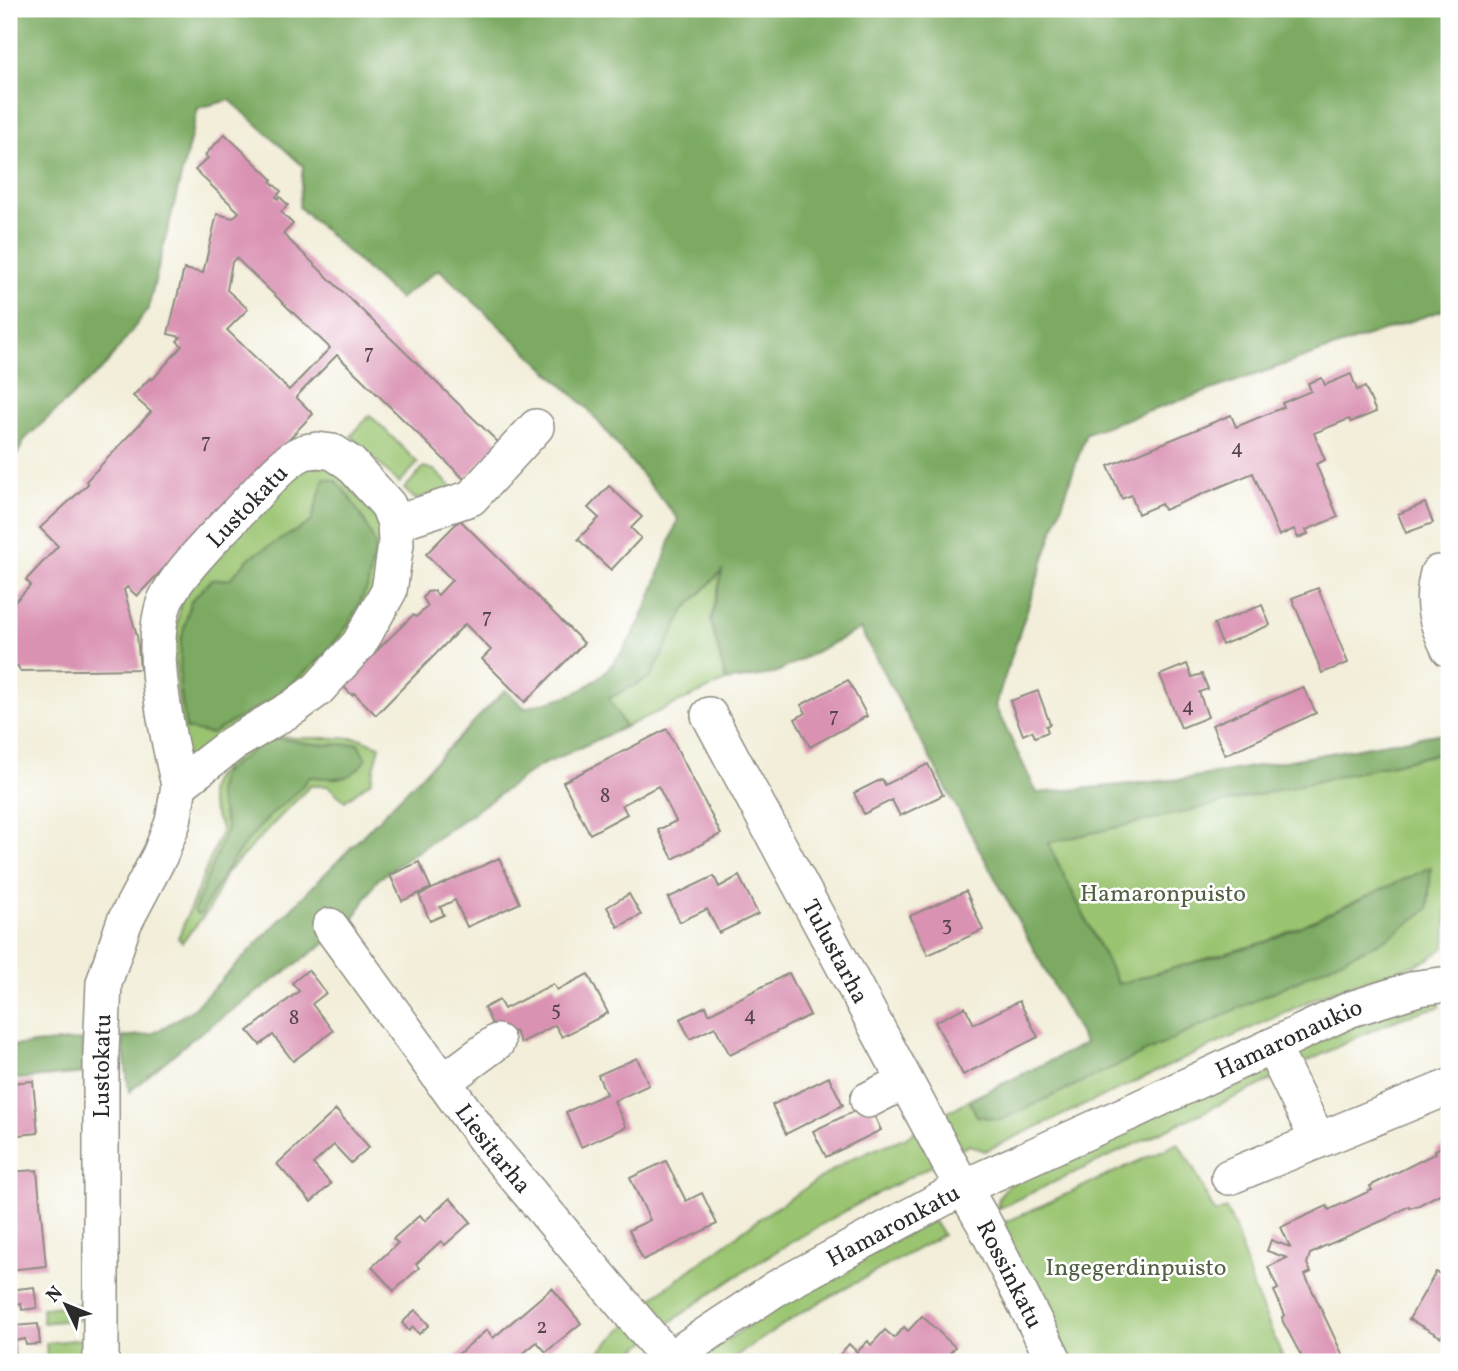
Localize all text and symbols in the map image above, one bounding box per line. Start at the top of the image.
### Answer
house number: 7 [364,339,374,368]
house number: 7 [201,428,211,457]
house number: 4 [1231,434,1243,463]
street label: Lustokatu [200,458,297,557]
house number: 7 [482,603,492,632]
house number: 4 [1182,692,1194,721]
house number: 7 [829,702,839,731]
house number: 8 [600,782,610,811]
park label: Hamaronpuisto [1080,878,1246,912]
street label: Tulustarha [792,894,876,1010]
house number: 3 [942,910,952,939]
street label: Hamaronaukio [1210,991,1367,1089]
house number: 5 [551,995,561,1024]
house number: 4 [744,1001,756,1030]
house number: 8 [289,1004,299,1033]
street label: Lustokatu [86,1013,122,1118]
street label: Liesitarha [446,1097,538,1202]
street label: Hamaronkatu [821,1177,967,1277]
street label: Rossinkatu [966,1215,1050,1335]
park label: Ingegerdinpuisto [1046,1252,1226,1286]
north arrow [32,1270,102,1340]
text: N [41,1281,69,1309]
house number: 2 [536,1313,548,1342]

